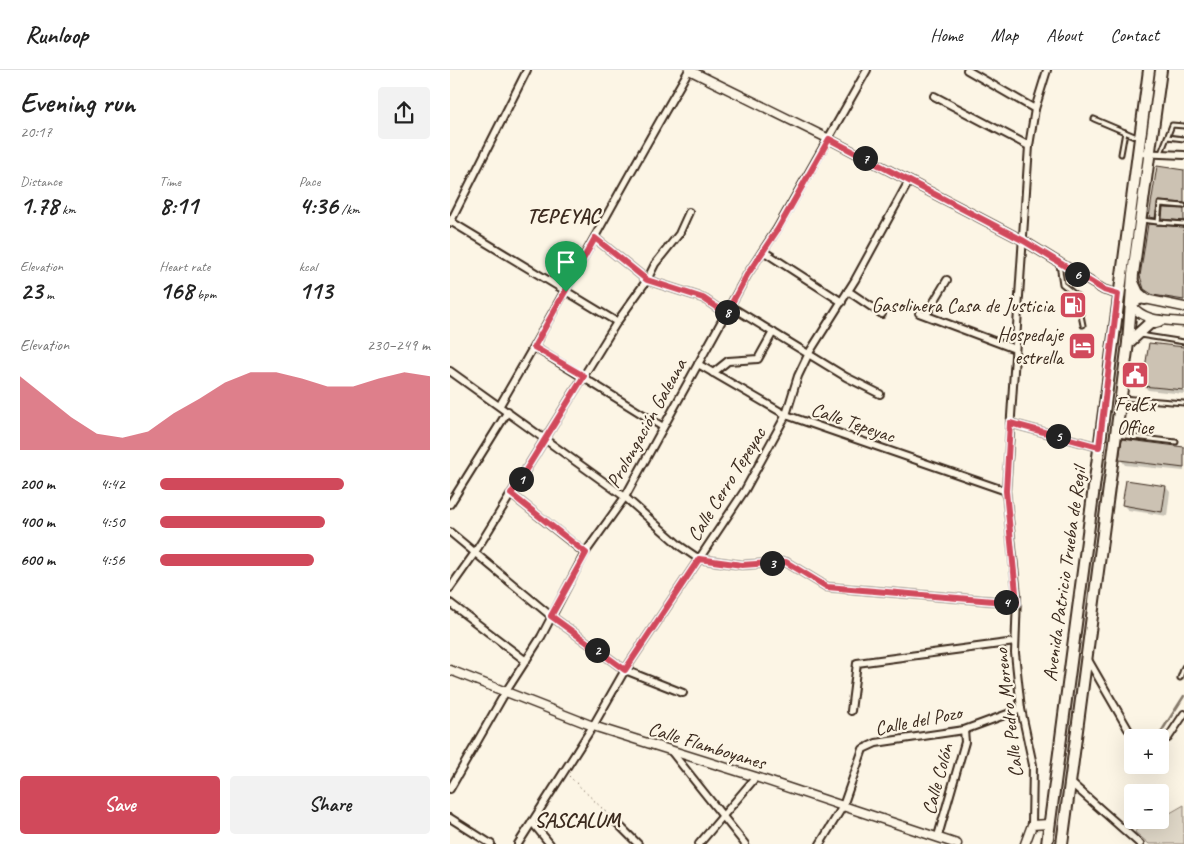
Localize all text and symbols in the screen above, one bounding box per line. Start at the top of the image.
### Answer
text: Runloop [25,20,88,50]
text: Home [930,24,963,46]
text: Map [991,24,1018,46]
text: About [1046,24,1082,46]
text: Contact [1110,24,1159,46]
text: Evening run [20,85,135,120]
button: share [378,87,430,139]
text: 20:17 [20,122,52,142]
pin: 7 [852,146,878,170]
text: 7 [862,150,869,167]
text: Distance [20,173,62,190]
text: Time [159,173,181,190]
text: Pace [299,173,320,190]
text: 1.78 [20,190,59,222]
text: 8:11 [159,190,198,222]
text: 4:36 [299,190,338,222]
text: km [59,201,76,218]
text: /km [338,201,360,218]
district label: TEPEYAC [527,203,602,229]
pin [545,241,587,292]
icon: arrive [552,248,580,276]
text: Elevation [20,258,63,275]
text: Heart rate [159,258,210,275]
text: kcal [299,258,317,275]
pin: 6 [1064,262,1090,286]
text: 6 [1074,266,1081,283]
text: 23 [20,275,43,307]
text: 168 [159,275,194,307]
text: 113 [299,275,332,307]
text: m [43,286,54,303]
text: bpm [194,286,216,303]
fuel station icon: Gasolinera Casa de Justicia [1058,290,1088,320]
place label: Gasolinera Casa de Justicia [872,293,1056,318]
pin: 8 [714,300,740,324]
text: 8 [724,304,731,321]
place label: Hospedaje estrella [997,322,1065,370]
hotel icon: Hospedaje estrella [1067,331,1097,361]
text: Elevation [20,335,69,355]
text: 230–249 m [367,335,430,355]
street label: Prolongación Galeana [601,353,693,492]
public building icon: FedEx Office [1120,360,1150,390]
place label: FedEx Office [1115,392,1157,440]
street label: Calle Tepeyac [808,397,899,449]
street label: Calle Cerro Tepeyac [681,422,772,546]
pin: 5 [1046,424,1070,448]
text: 5 [1055,428,1062,445]
street label: Avenida Patricio Trueba de Regil [1037,462,1092,683]
pin: 1 [508,466,534,492]
text: 1 [518,471,525,488]
text: 200 m [20,474,55,494]
text: 4:42 [100,474,125,494]
text: 400 m [20,512,55,532]
text: 4:50 [100,512,125,532]
text: 600 m [20,550,55,570]
text: 4:56 [100,550,125,570]
pin: 3 [760,550,784,576]
text: 3 [769,555,776,572]
pin: 4 [994,590,1018,614]
text: 4 [1003,594,1010,611]
pin: 2 [584,638,610,662]
text: 2 [594,642,601,659]
street label: Calle Pedro Moreno [988,646,1029,779]
street label: Calle del Pozo [873,699,966,741]
street label: Calle Flamboyanes [645,716,771,776]
map controls [1124,729,1169,829]
button: + [1124,729,1169,774]
street label: Calle Colón [916,740,959,817]
button: Save [20,776,220,834]
button: Share [230,776,430,834]
button: − [1124,784,1169,829]
district label: SASCALUM [534,807,622,833]

